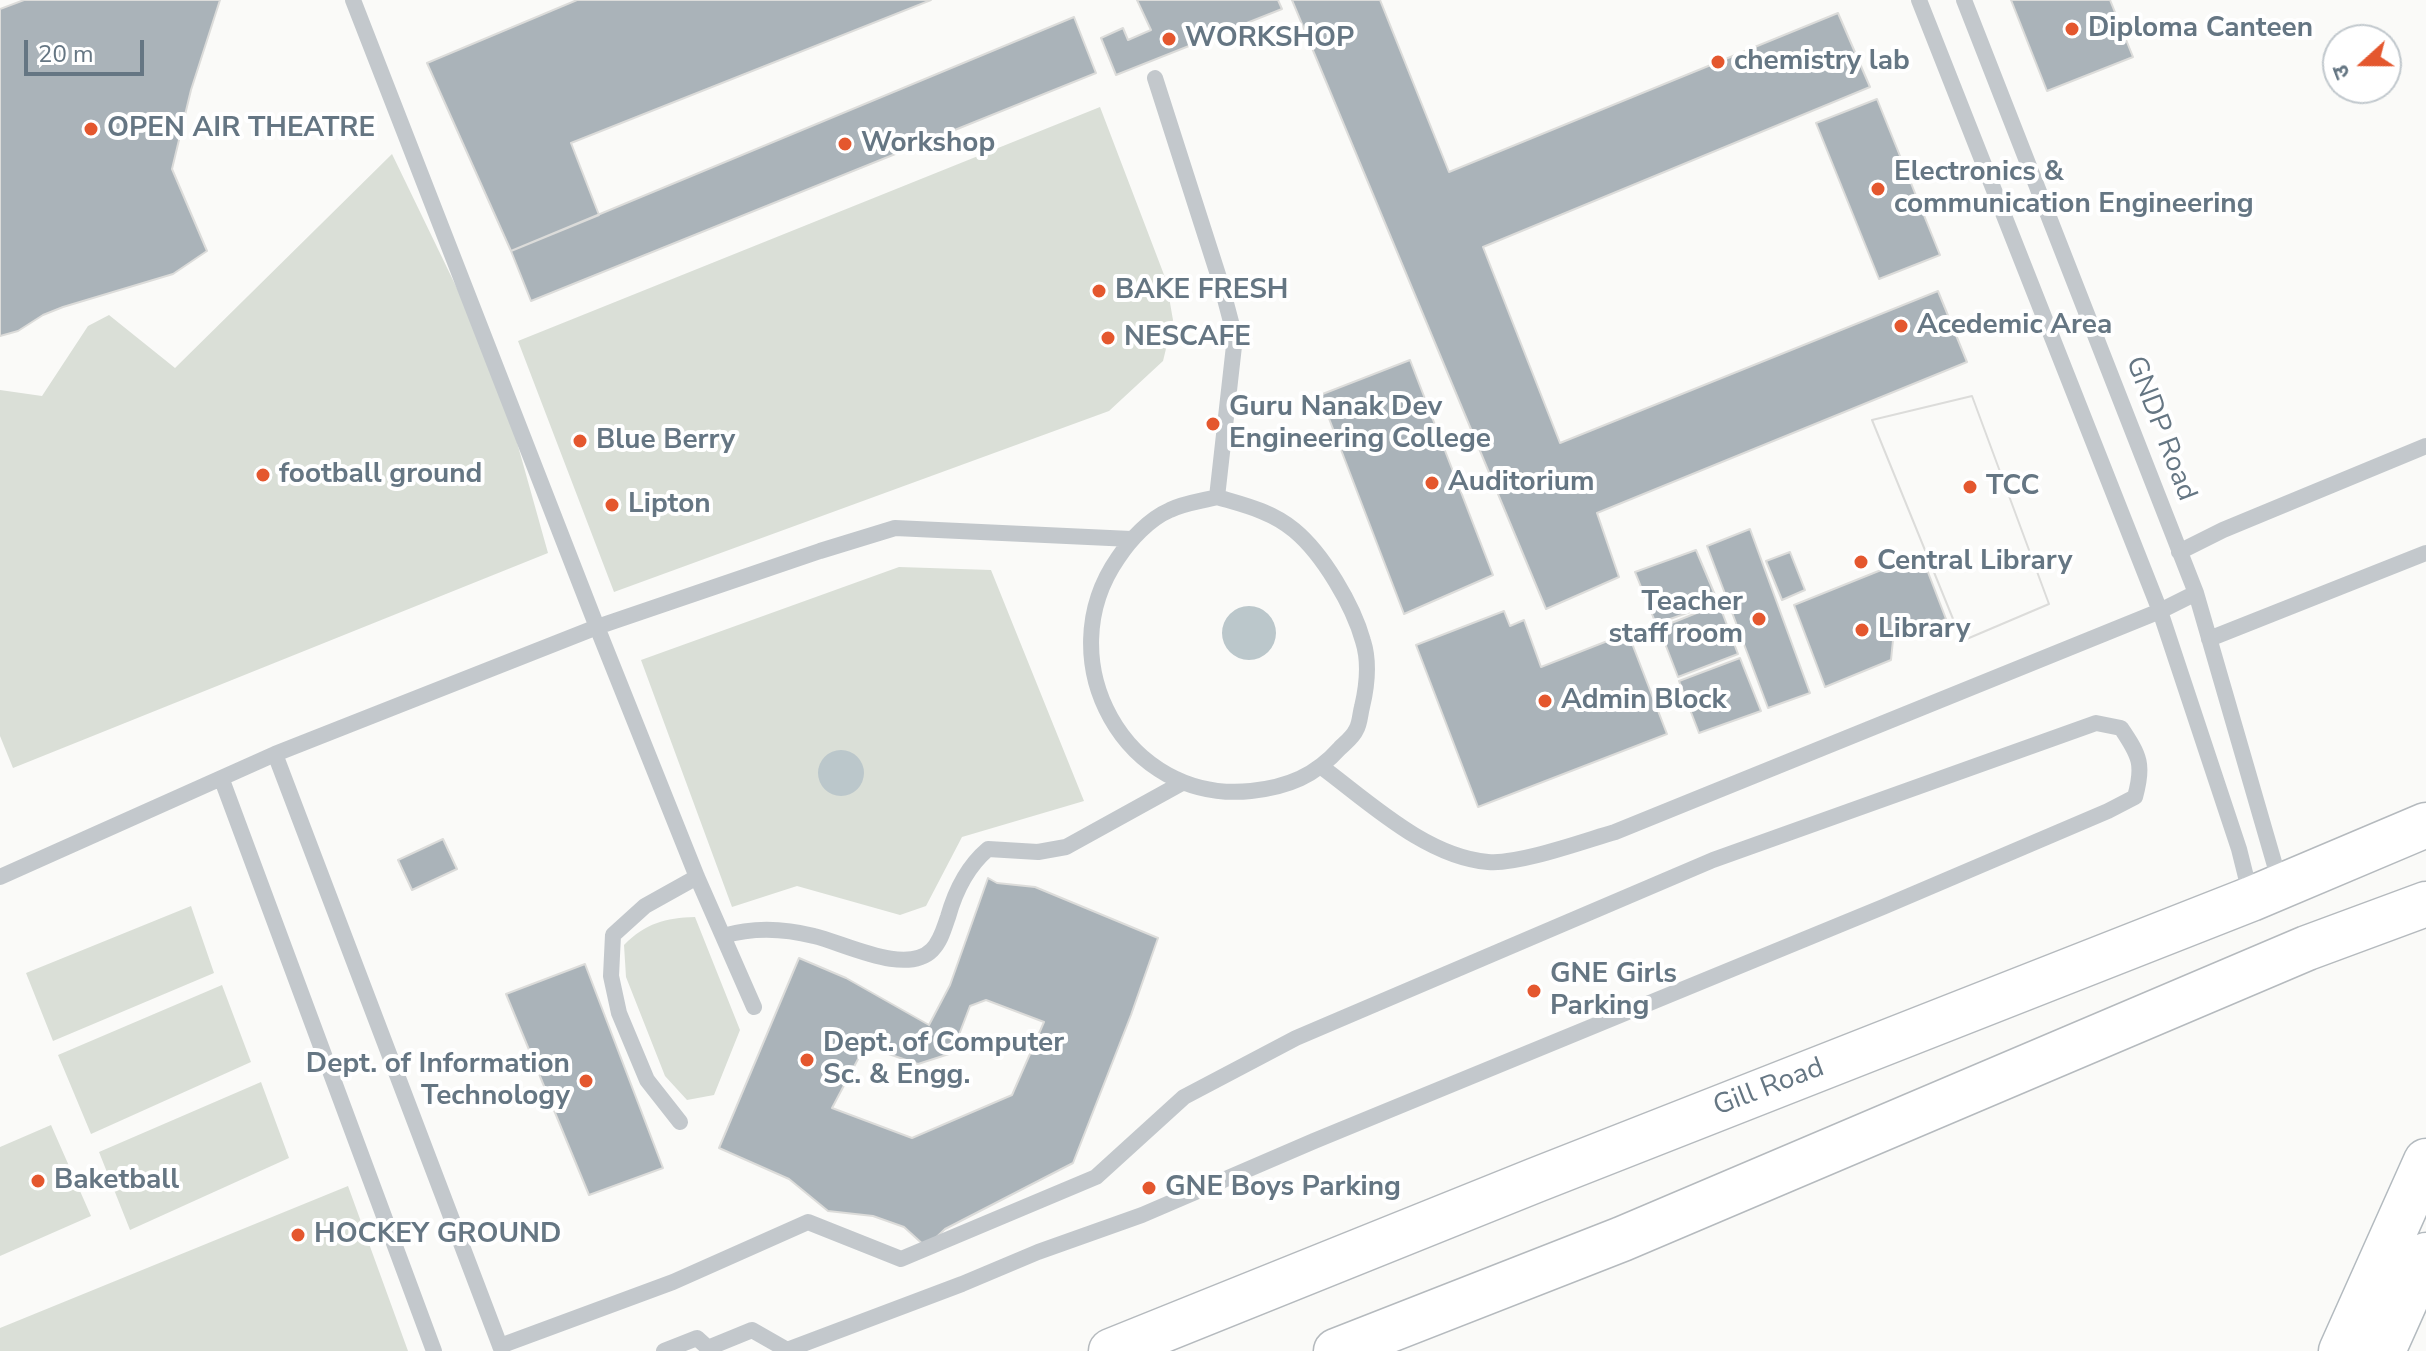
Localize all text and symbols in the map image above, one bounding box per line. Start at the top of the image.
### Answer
place label: Diploma Canteen [2088,12,2313,46]
marker: Diploma Canteen [2063,20,2081,38]
place label: WORKSHOP [1185,22,1354,56]
scale bar [28,24,148,74]
north arrow [2322,24,2402,104]
marker: WORKSHOP [1160,30,1178,48]
text: 20 m [38,38,94,70]
place label: chemistry lab [1734,45,1910,79]
marker: chemistry lab [1709,53,1727,71]
text: उ [2325,60,2358,83]
place label: OPEN AIR THEATRE [107,112,375,146]
marker: OPEN AIR THEATRE [82,120,100,138]
place label: Workshop [861,127,995,161]
marker: Workshop [836,135,854,153]
place label: Electronics & communication Engineering [1894,156,2254,222]
marker: Electronics & communication Engineering [1869,180,1887,198]
place label: BAKE FRESH [1115,274,1289,308]
marker: BAKE FRESH [1090,282,1108,300]
place label: Acedemic Area [1917,309,2112,343]
marker: Acedemic Area [1892,317,1910,335]
place label: NESCAFE [1124,321,1251,355]
marker: NESCAFE [1099,329,1117,347]
street label: GNDP Road [2117,352,2203,506]
place label: Guru Nanak Dev Engineering College [1229,391,1491,457]
marker: Guru Nanak Dev Engineering College [1204,415,1222,433]
place label: Blue Berry [596,424,735,458]
marker: Blue Berry [571,432,589,450]
place label: football ground [279,458,482,492]
marker: football ground [254,466,272,484]
place label: Auditorium [1448,466,1595,500]
place label: TCC [1986,470,2040,504]
marker: Auditorium [1423,474,1441,492]
marker: TCC [1961,478,1979,496]
place label: Lipton [628,488,711,522]
marker: Lipton [603,496,621,514]
place label: Central Library [1877,545,2072,579]
marker: Central Library [1852,553,1870,571]
place label: Teacher staff room [1609,586,1743,652]
marker: Teacher staff room [1750,610,1768,628]
place label: Library [1878,613,1970,647]
marker: Library [1853,621,1871,639]
place label: Admin Block [1561,684,1727,718]
marker: Admin Block [1536,692,1554,710]
place label: GNE Girls Parking [1550,958,1677,1024]
marker: GNE Girls Parking [1525,982,1543,1000]
place label: Dept. of Computer Sc. & Engg. [823,1027,1064,1093]
place label: Dept. of Information Technology [306,1048,570,1114]
marker: Dept. of Computer Sc. & Engg. [798,1051,816,1069]
street label: Gill Road [1709,1052,1829,1124]
marker: Dept. of Information Technology [577,1072,595,1090]
place label: Baketball [54,1164,179,1198]
place label: GNE Boys Parking [1165,1171,1401,1205]
marker: Baketball [29,1172,47,1190]
marker: GNE Boys Parking [1140,1179,1158,1197]
place label: HOCKEY GROUND [314,1218,561,1252]
marker: HOCKEY GROUND [289,1226,307,1244]

